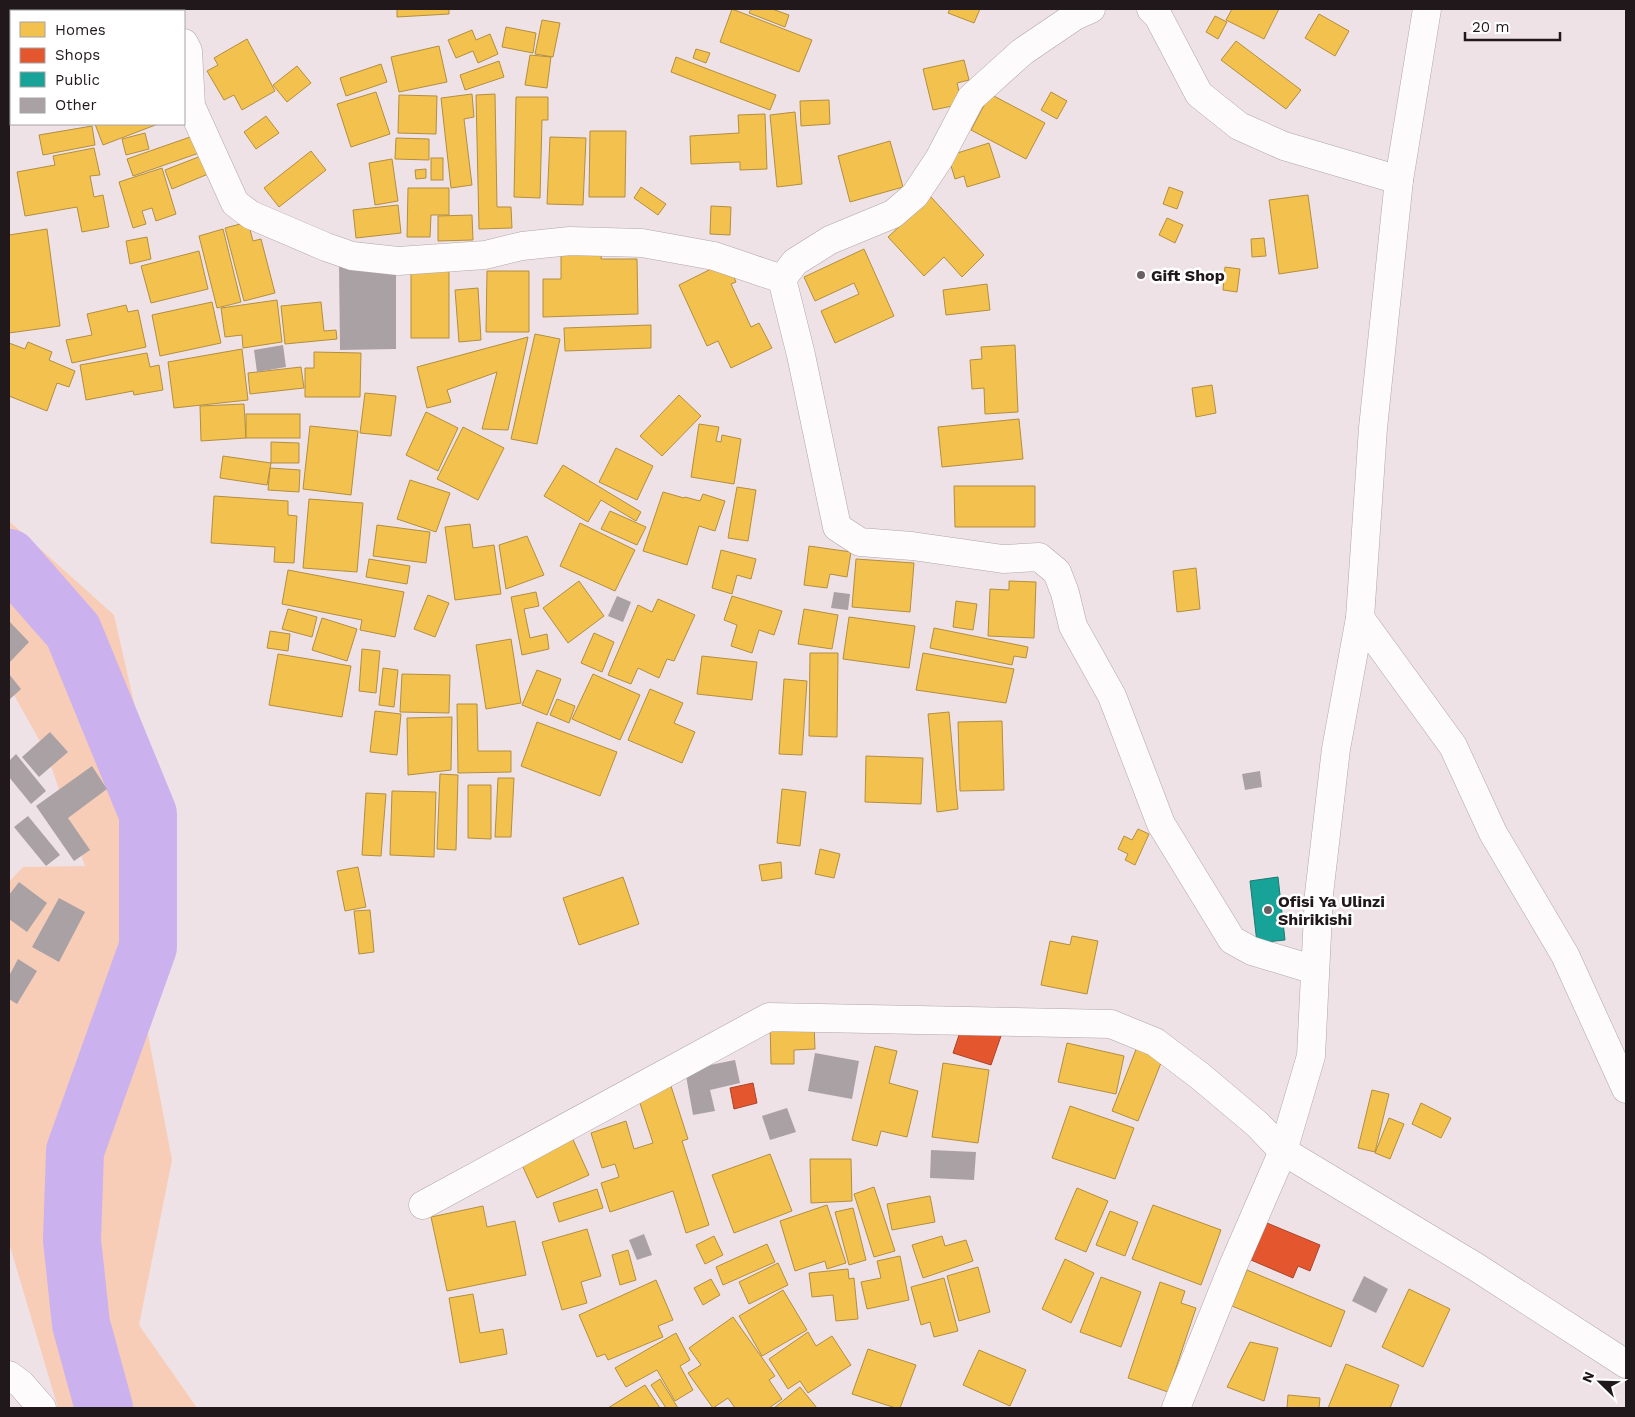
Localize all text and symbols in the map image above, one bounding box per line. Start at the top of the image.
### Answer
legend [10,10,185,125]
scale bar [1465,10,1560,42]
text: 20 m [1472,18,1510,36]
text: Homes [55,21,106,39]
text: Shops [55,46,100,64]
text: Public [55,71,100,89]
text: Other [55,96,97,114]
place label: Gift Shop [1151,266,1225,285]
marker: Gift Shop [1135,269,1147,281]
place label: Ofisi Ya Ulinzi Shirikishi [1278,892,1385,929]
marker: Ofisi Ya Ulinzi Shirikishi [1262,904,1274,916]
north arrow [1575,1357,1625,1407]
text: N [1579,1369,1597,1385]

